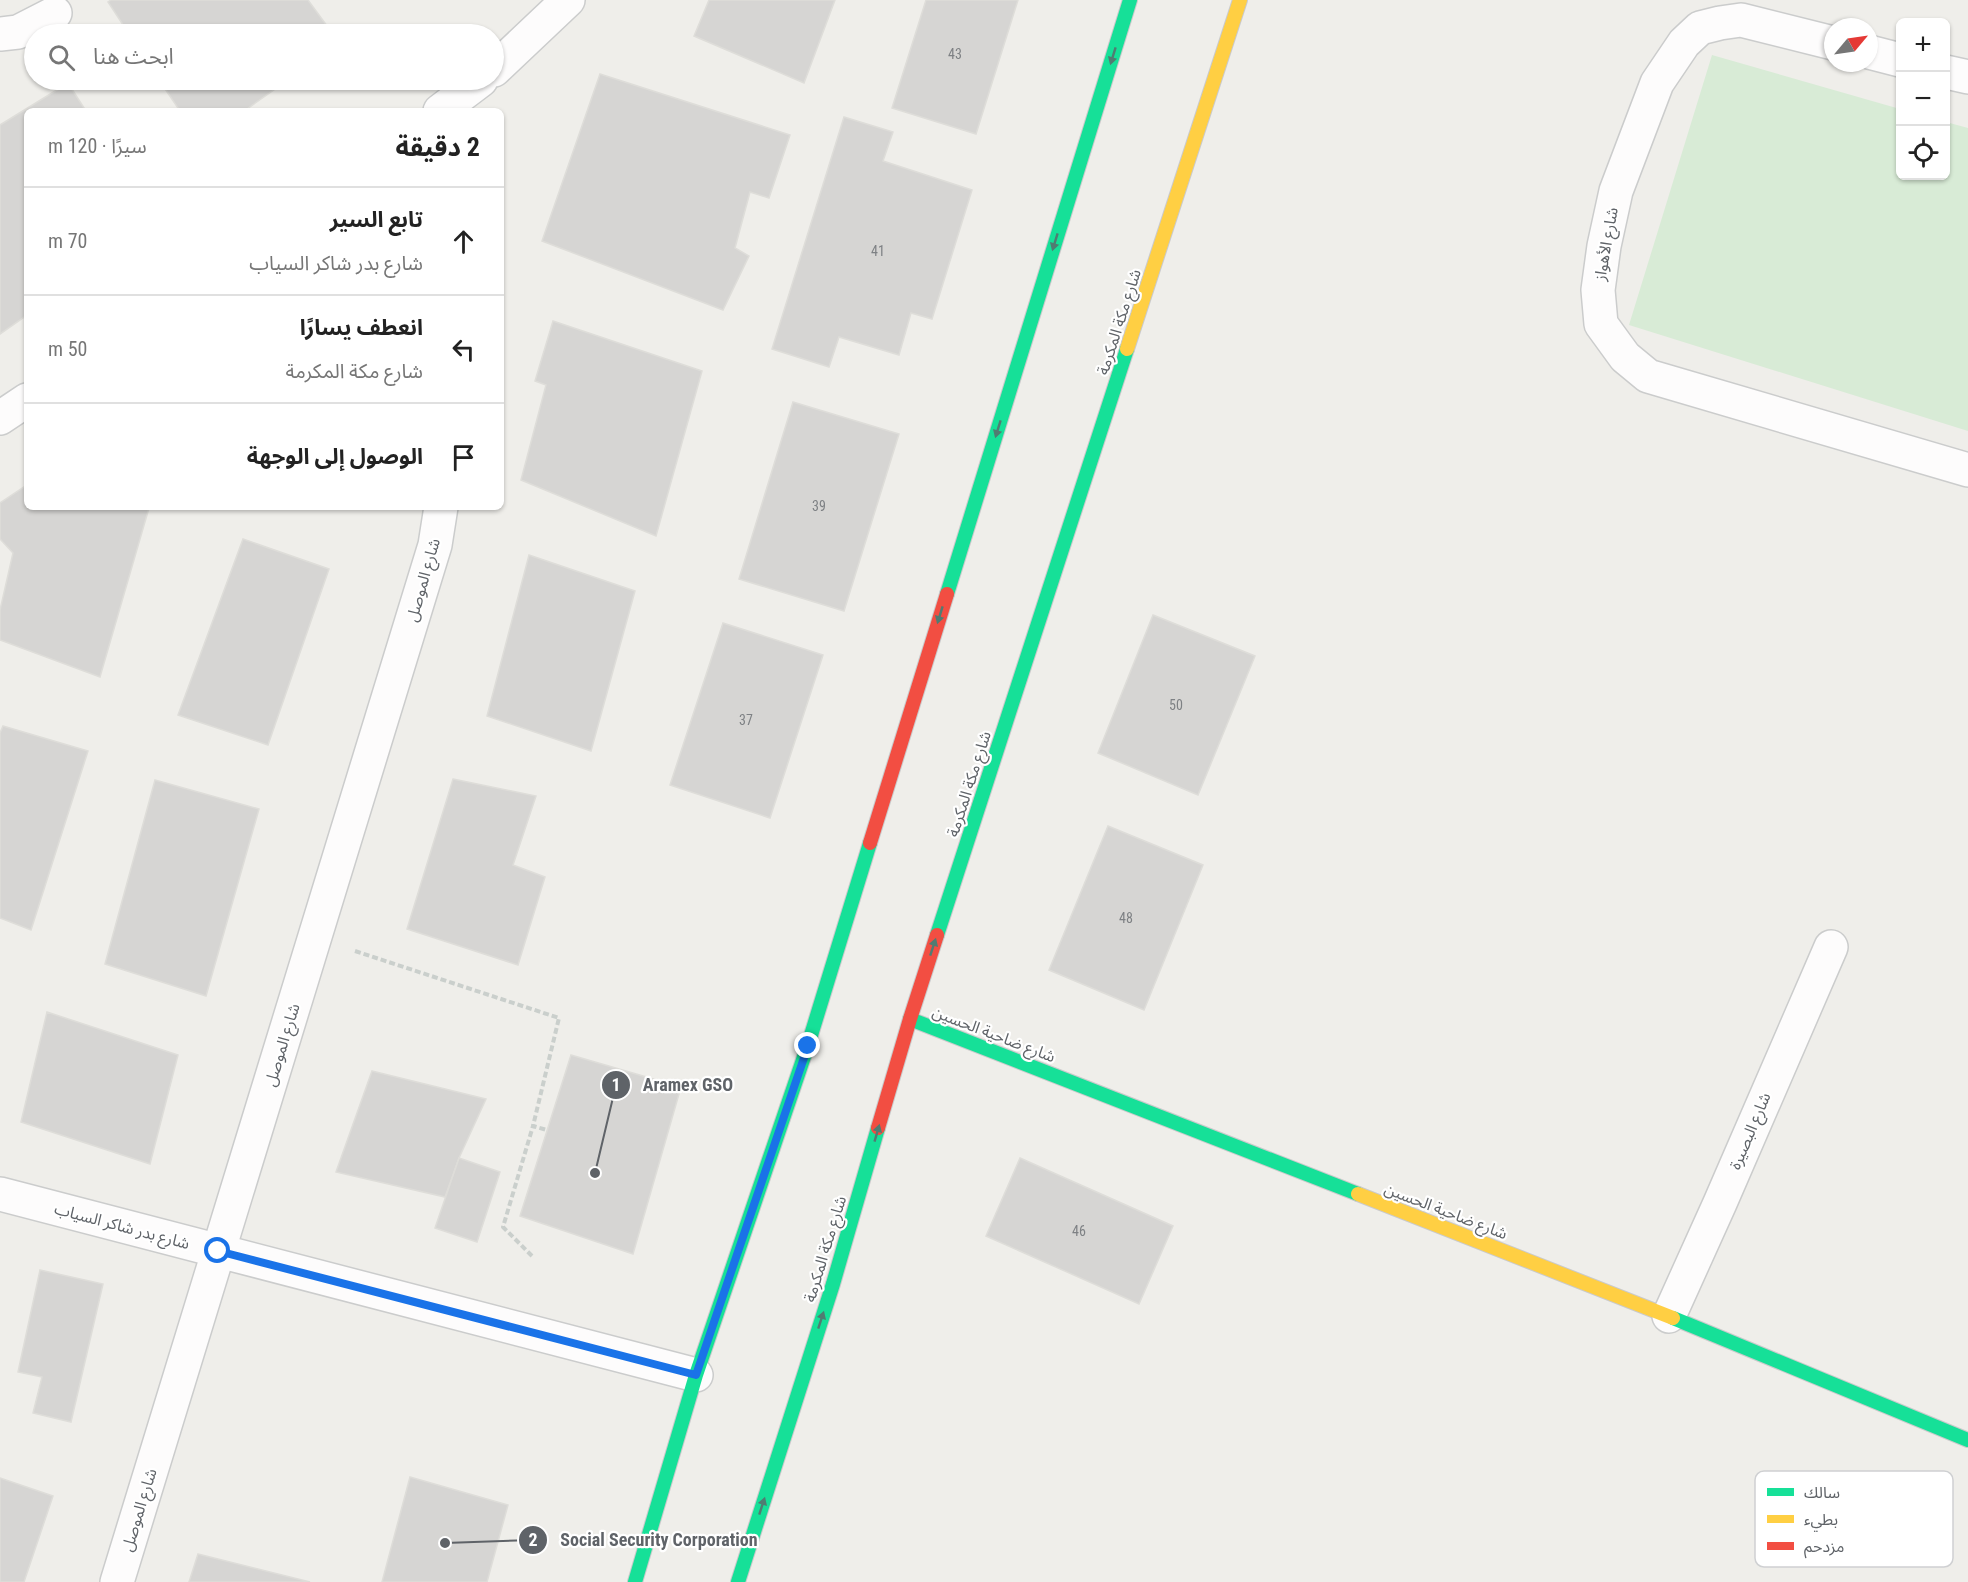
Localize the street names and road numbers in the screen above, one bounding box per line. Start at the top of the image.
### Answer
street label: شارع الأهواز [1590,206,1625,284]
street label: شارع مكة المكرمة [1093,267,1148,378]
street label: شارع الموصل [402,536,447,625]
street label: شارع مكة المكرمة [943,729,998,840]
street label: شارع الموصل [260,1001,306,1090]
street label: شارع ضاحية الحسين [929,1002,1058,1069]
street label: شارع البصيرة [1725,1090,1777,1173]
street label: شارع ضاحية الحسين [1381,1179,1510,1246]
street label: شارع مكة المكرمة [800,1194,853,1305]
street label: شارع بدر شاكر السياب [52,1199,192,1256]
street label: شارع الموصل [117,1466,163,1555]

